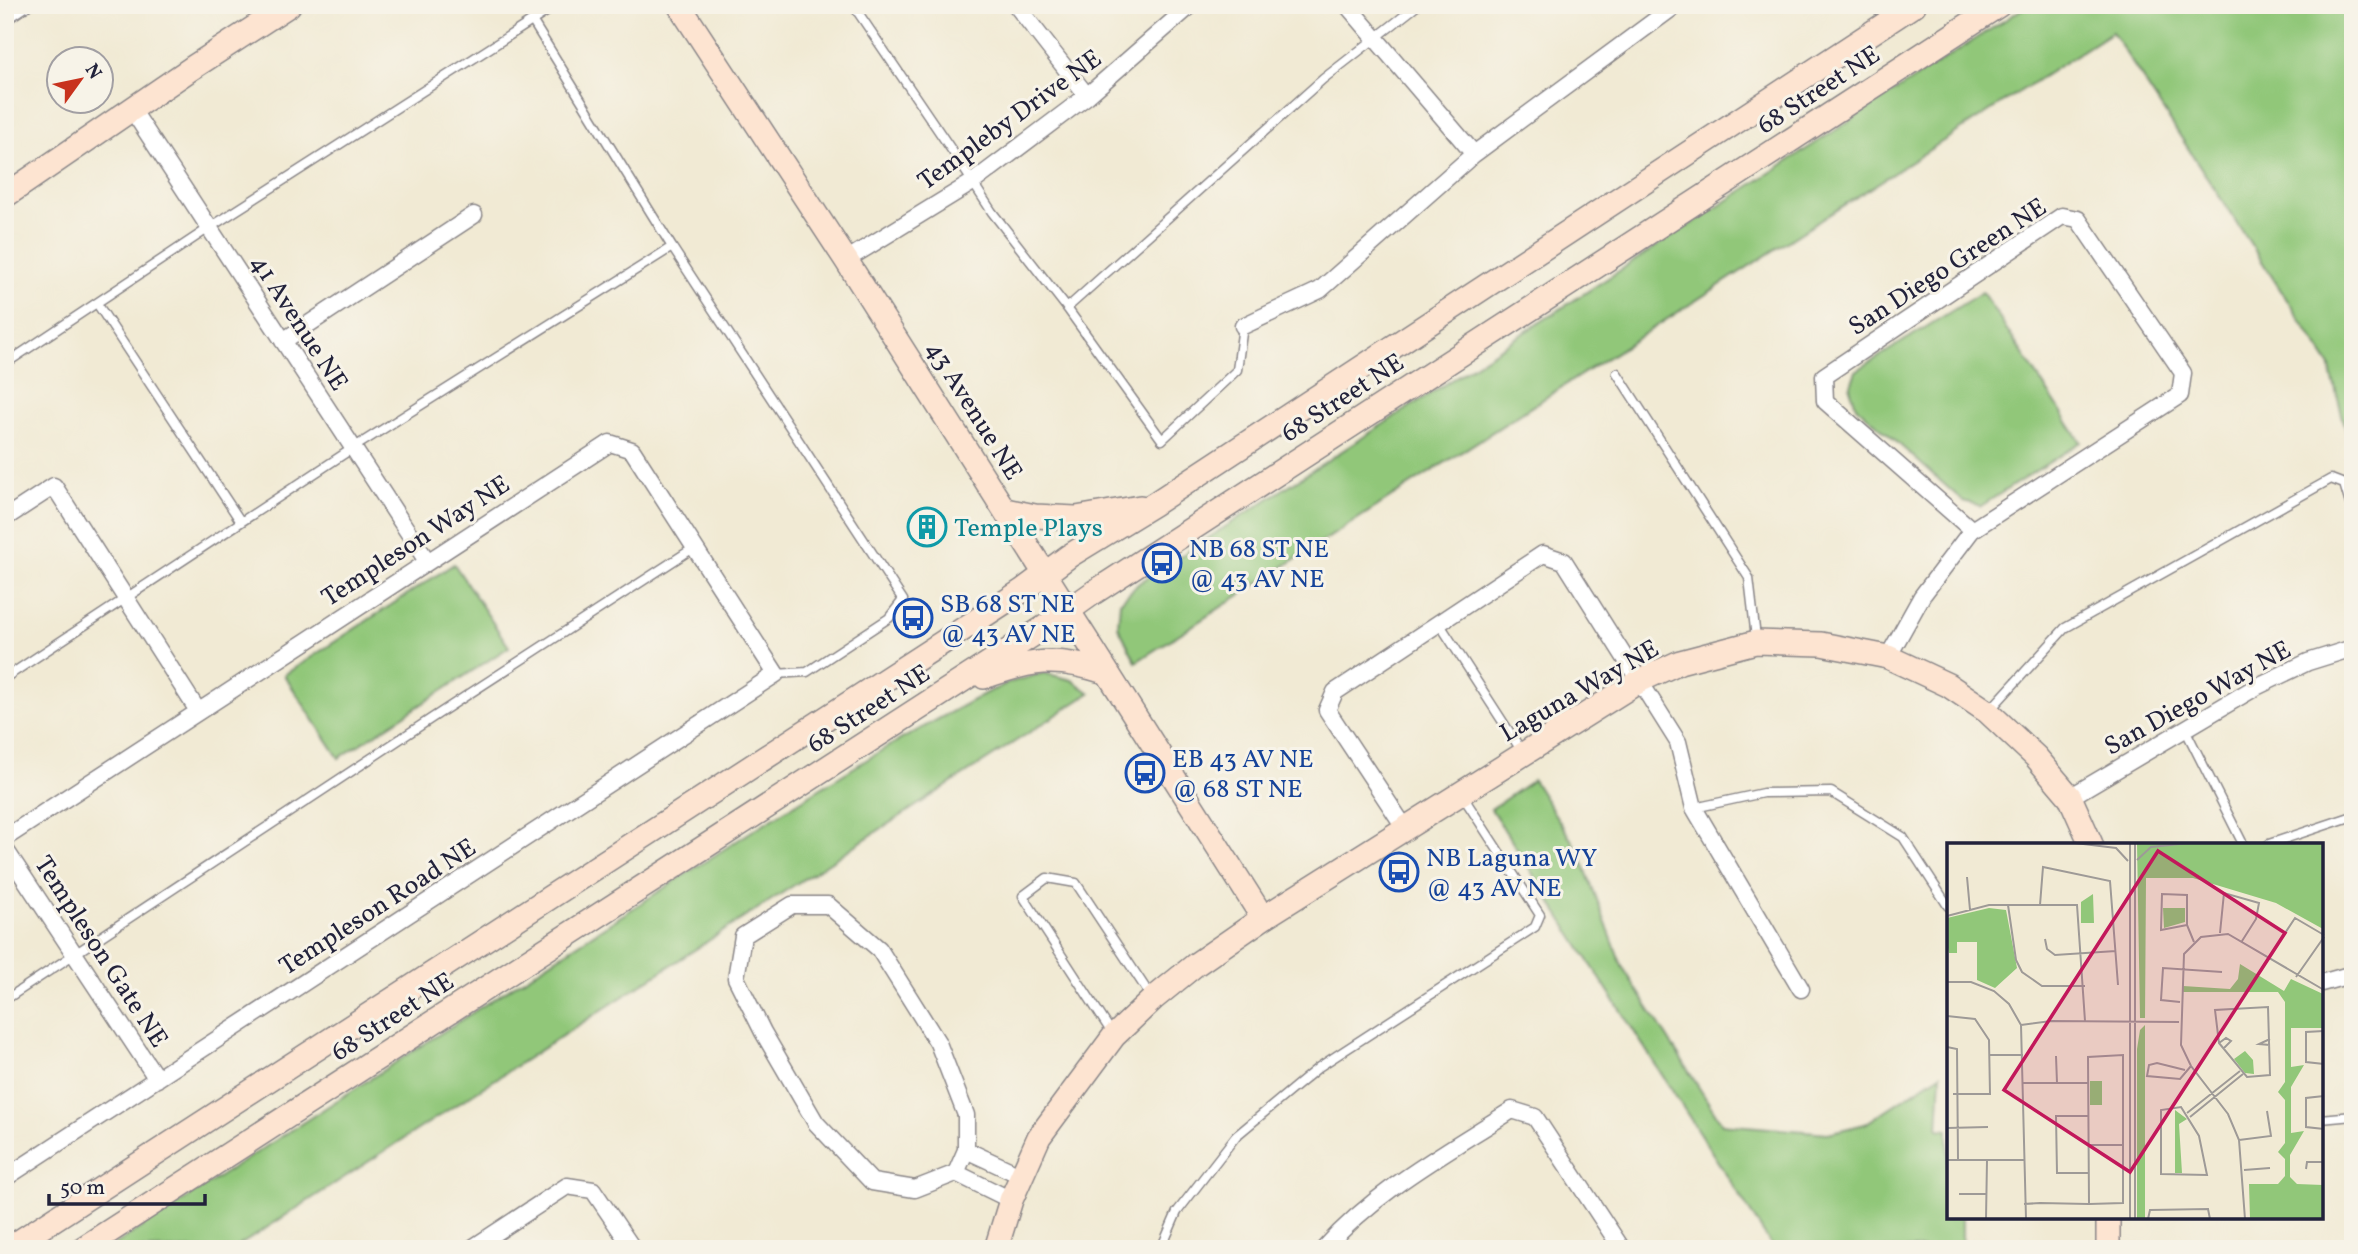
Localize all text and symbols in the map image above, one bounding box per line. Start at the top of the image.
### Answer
street label: 68 Street NE [1751,38,1888,144]
street label: Templeby Drive NE [911,42,1110,200]
north arrow [46,46,116,116]
text: N [78,59,107,85]
street label: San Diego Green NE [1842,190,2054,345]
street label: 41 Avenue NE [241,248,356,398]
street label: 43 Avenue NE [916,334,1030,488]
street label: 68 Street NE [1275,346,1412,452]
street label: Templeson Way NE [315,467,517,616]
building icon: Temple Plays [906,506,948,548]
place label: Temple Plays [954,511,1103,547]
place label: NB 68 ST NE @ 43 AV NE [1189,532,1329,598]
bus stop icon: NB 68 ST NE @ 43 AV NE [1141,542,1183,584]
place label: SB 68 ST NE @ 43 AV NE [940,587,1076,653]
bus stop icon: SB 68 ST NE @ 43 AV NE [892,597,934,639]
street label: Laguna Way NE [1494,632,1666,752]
street label: San Diego Way NE [2098,632,2298,765]
street label: 68 Street NE [801,657,938,763]
place label: EB 43 AV NE @ 68 ST NE [1172,742,1314,808]
bus stop icon: EB 43 AV NE @ 68 ST NE [1124,752,1166,794]
street label: Templeson Road NE [273,831,483,985]
place label: NB Laguna WY @ 43 AV NE [1426,841,1598,907]
inset map [1947,843,2323,1219]
street label: Templeson Gate NE [25,849,176,1055]
bus stop icon: NB Laguna WY @ 43 AV NE [1378,851,1420,893]
street label: 68 Street NE [325,965,462,1071]
scale bar [49,1163,205,1207]
text: 50 m [60,1174,105,1203]

